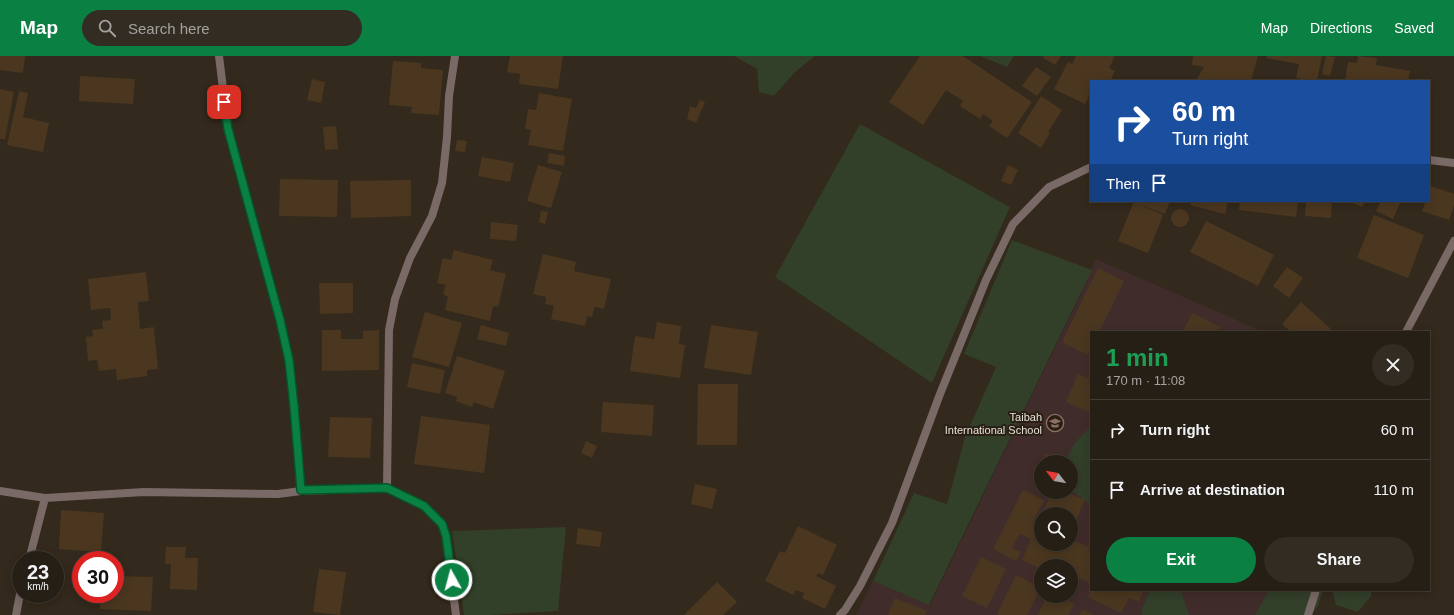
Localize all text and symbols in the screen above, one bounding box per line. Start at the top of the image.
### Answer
search box [82,10,362,46]
text: Map [20,17,58,38]
icon: search [96,17,118,39]
text: Search here [128,20,210,37]
text: Map [1261,20,1288,36]
text: Directions [1310,20,1372,36]
text: Saved [1394,20,1434,36]
pin [207,85,241,119]
icon: arrive [213,91,235,113]
icon: right [1106,96,1158,148]
text: 60 m [1172,96,1236,127]
text: Turn right [1172,129,1248,149]
icon: arrive [1148,172,1170,194]
text: Then [1106,175,1140,192]
text: 1 min [1106,344,1169,371]
button: close [1372,344,1414,386]
text: 170 m · 11:08 [1106,373,1185,388]
place label: Taibah International School [945,411,1042,436]
school or university icon: Taibah International School [1045,413,1065,433]
icon: right [1106,419,1128,441]
text: Turn right [1140,421,1210,438]
text: 60 m [1381,421,1414,438]
north arrow [1034,455,1078,499]
map controls [1034,455,1078,603]
icon: arrive [1106,479,1128,501]
text: Arrive at destination [1140,481,1285,498]
text: 110 m [1373,481,1414,498]
button: search [1034,507,1078,551]
button: Exit [1106,537,1256,583]
button: Share [1264,537,1414,583]
speed limit sign: 30 [72,551,124,603]
position arrow [431,559,473,601]
button: layers [1034,559,1078,603]
text: 23 [27,561,49,583]
text: km/h [27,581,49,592]

